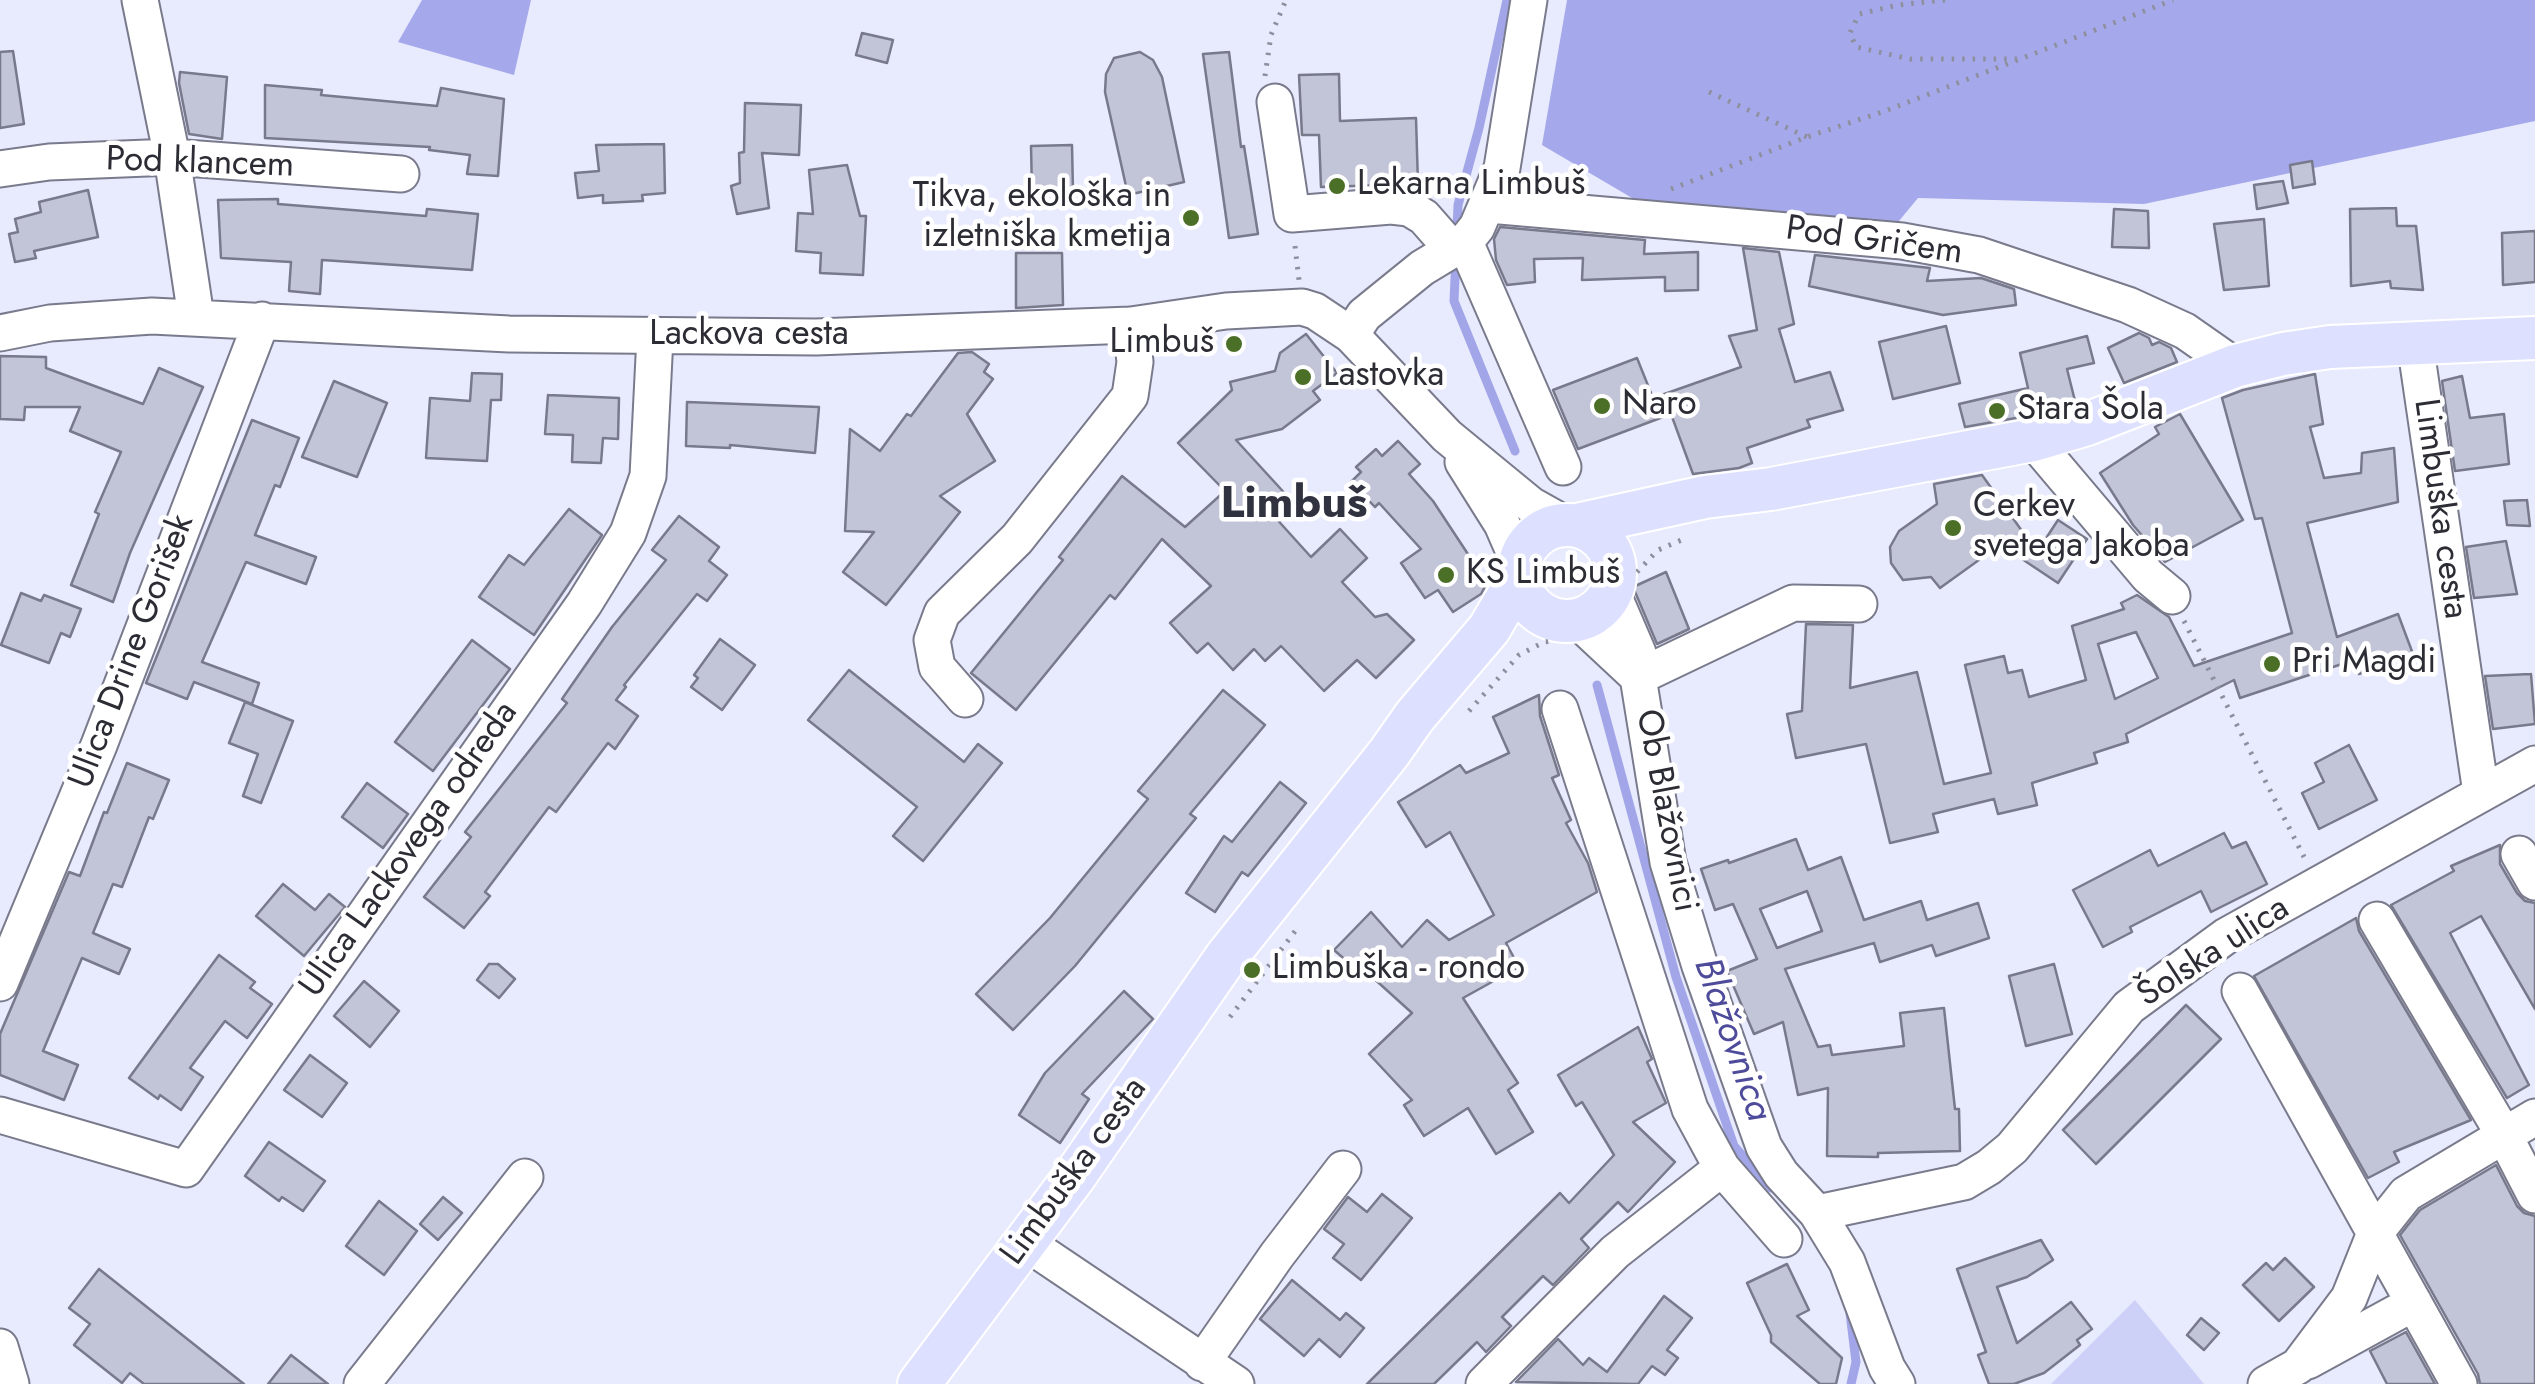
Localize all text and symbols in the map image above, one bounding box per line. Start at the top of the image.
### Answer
street label: Pod klancem [105,140,295,188]
place label: Lekarna Limbuš [1357,165,1585,207]
marker: Lekarna Limbuš [1326,175,1348,197]
place label: Tikva, ekološka in izletniška kmetija [913,177,1171,259]
marker: Tikva, ekološka in izletniška kmetija [1180,207,1202,229]
street label: Pod Gričem [1783,209,1965,275]
street label: Lackova cesta [649,315,849,357]
place label: Limbuš [1109,323,1214,365]
marker: Limbuš [1223,333,1245,355]
place label: Lastovka [1323,356,1444,398]
marker: Lastovka [1292,366,1314,388]
place label: Naro [1622,385,1697,427]
place label: Stara Šola [2017,390,2164,432]
marker: Naro [1591,395,1613,417]
street label: Limbuška cesta [2403,396,2475,622]
marker: Stara Šola [1986,400,2008,422]
district label: Limbuš [1220,479,1368,533]
place label: Cerkev svetega Jakoba [1973,487,2190,569]
street label: Ulica Drine Gorišek [61,509,205,795]
marker: Cerkev svetega Jakoba [1942,517,1964,539]
place label: KS Limbuš [1466,554,1620,596]
marker: KS Limbuš [1435,564,1457,586]
place label: Pri Magdi [2292,643,2436,685]
marker: Pri Magdi [2261,653,2283,675]
street label: Ulica Lackovega odreda [292,694,528,1006]
street label: Ob Blažovnici [1625,706,1705,916]
street label: Šolska ulica [2130,888,2298,1018]
place label: Limbuška - rondo [1272,949,1525,991]
water label: Blažovnica [1682,952,1780,1128]
marker: Limbuška - rondo [1241,959,1263,981]
street label: Limbuška cesta [993,1070,1157,1274]

